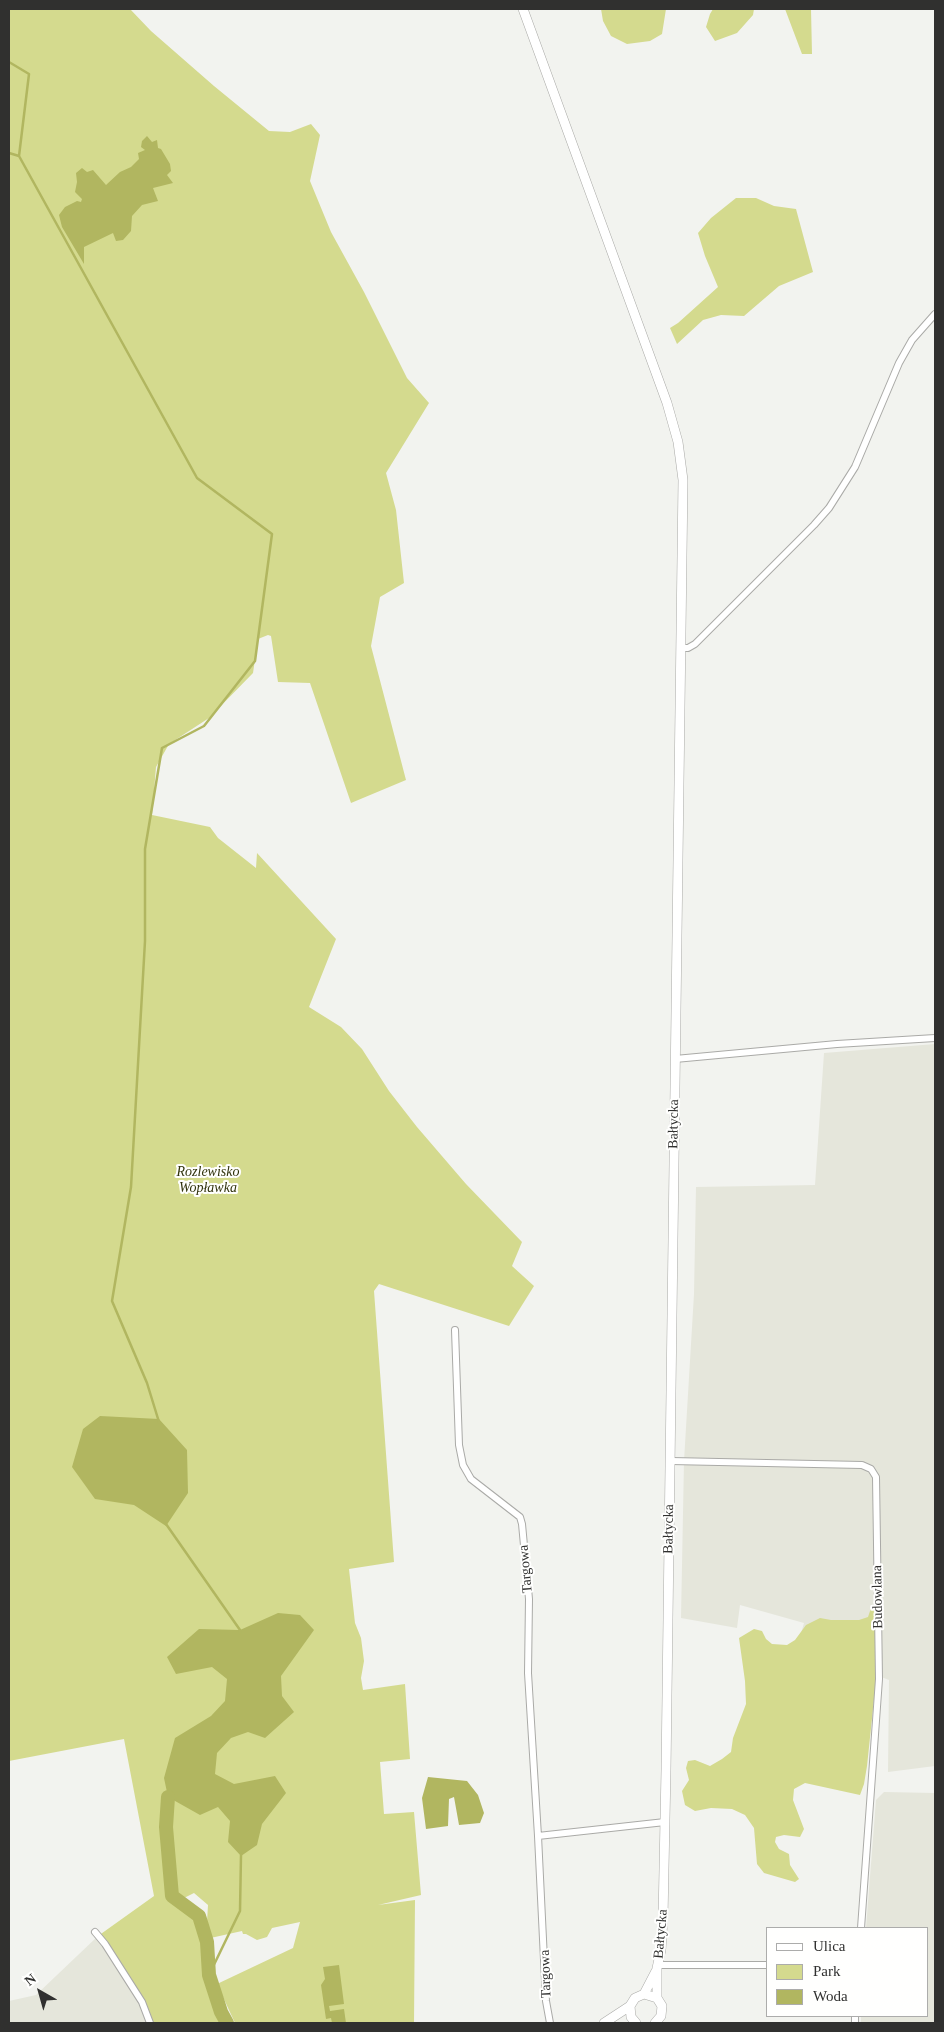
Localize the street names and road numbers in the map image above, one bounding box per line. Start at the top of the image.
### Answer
street label: Bałtycka [665,1099,683,1149]
street label: Bałtycka [660,1504,678,1554]
street label: Targowa [516,1544,536,1594]
street label: Budowlana [869,1565,887,1629]
street label: Bałtycka [650,1908,672,1960]
street label: Targowa [537,1949,555,1999]

